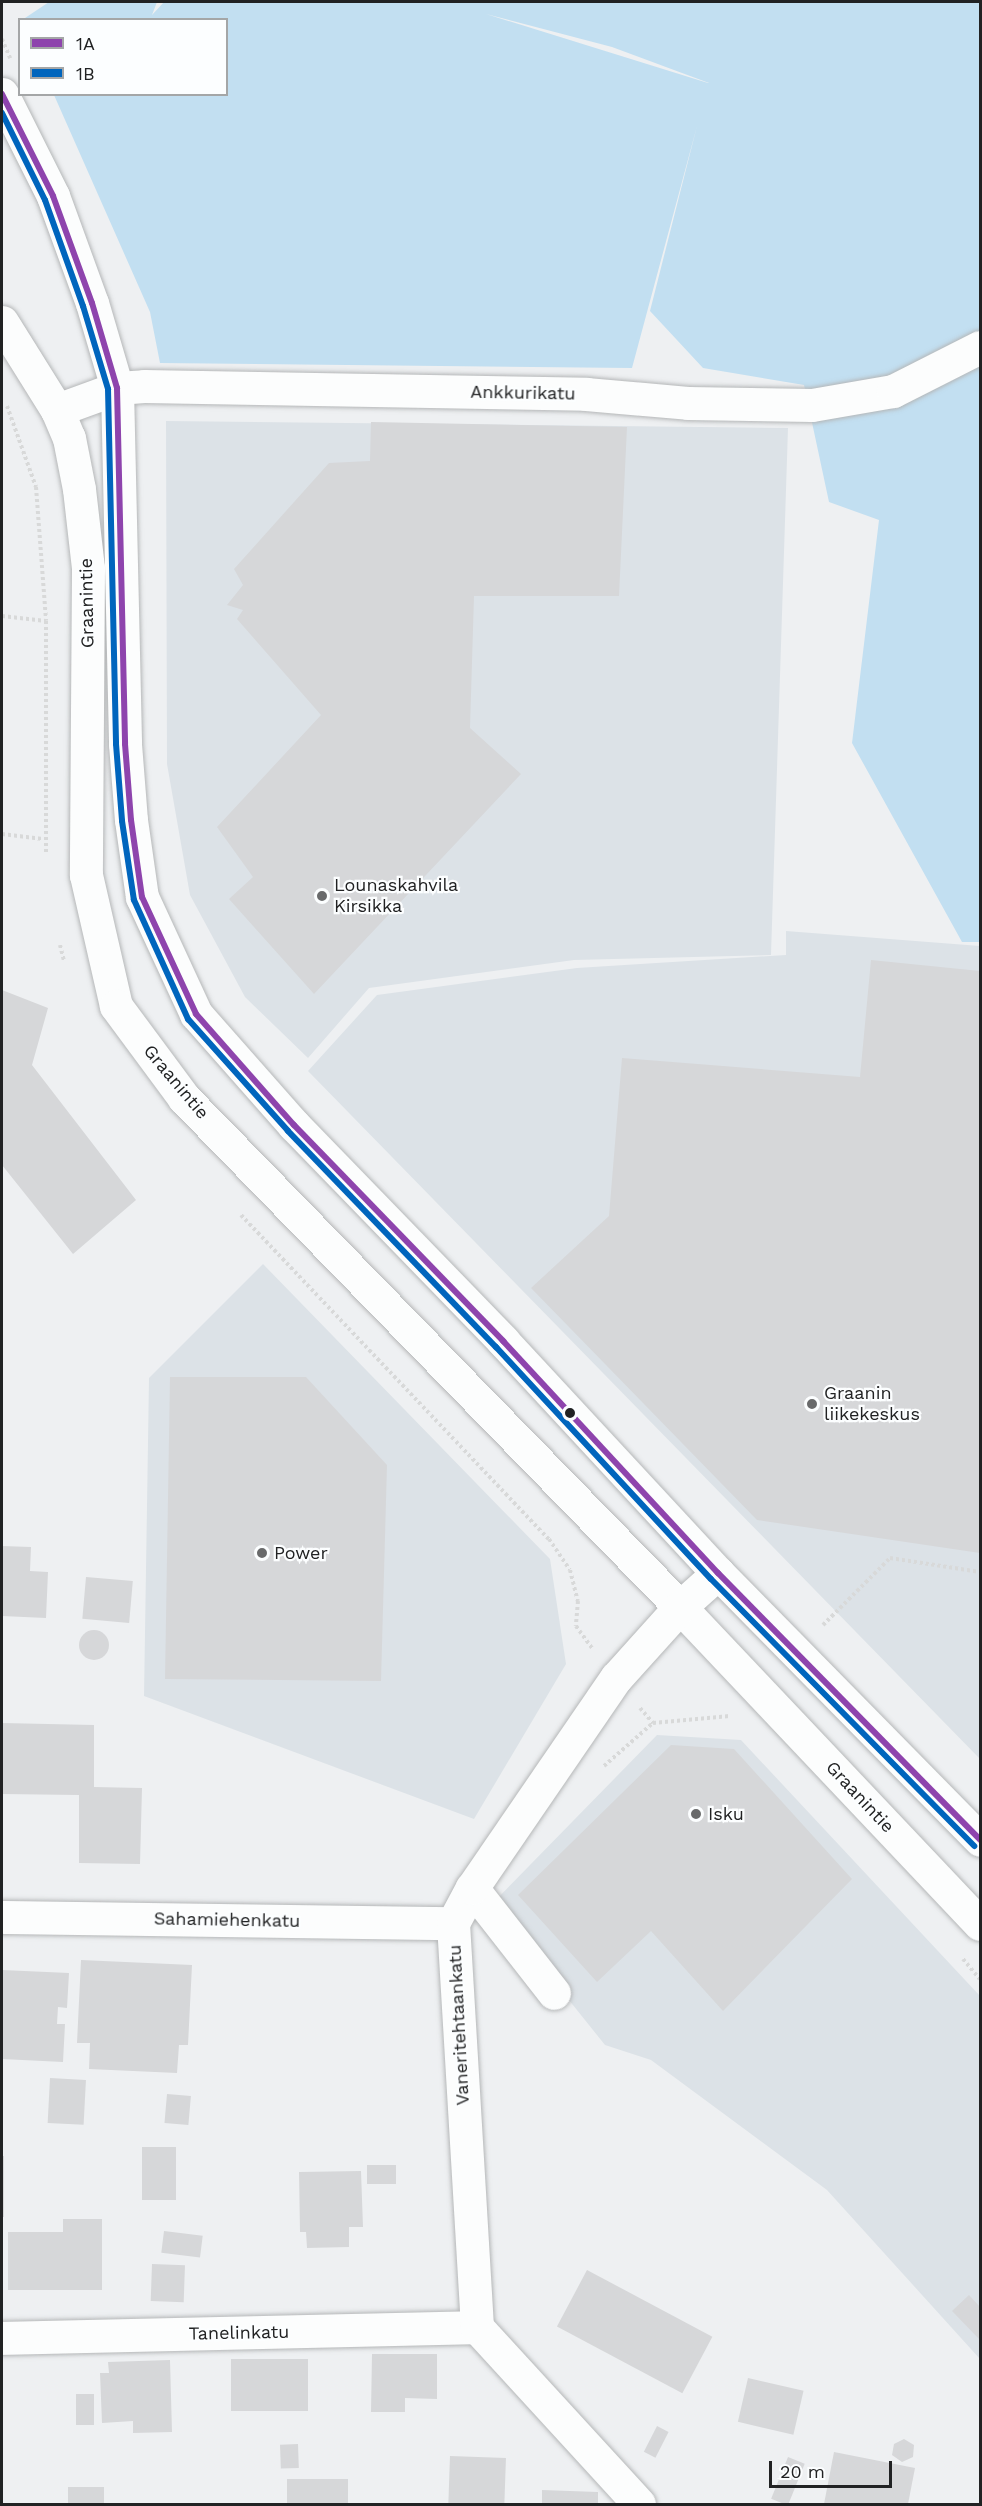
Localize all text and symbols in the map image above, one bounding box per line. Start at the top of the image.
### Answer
legend [18,18,228,96]
text: 1A [76,33,95,54]
text: 1B [76,63,95,84]
street label: Ankkurikatu [470,381,576,405]
street label: Graanintie [75,558,99,648]
place label: Lounaskahvila Kirsikka [334,875,458,918]
marker: Lounaskahvila Kirsikka [315,889,329,903]
street label: Graanintie [139,1041,213,1123]
place label: Graanin liikekeskus [824,1383,920,1426]
marker: Graanin liikekeskus [805,1397,819,1411]
unlabelled marker [564,1407,576,1419]
place label: Power [274,1542,328,1564]
marker: Power [255,1546,269,1560]
street label: Graanintie [821,1757,899,1837]
place label: Isku [708,1803,744,1825]
marker: Isku [689,1807,703,1821]
street label: Sahamiehenkatu [154,1908,300,1932]
street label: Vaneritehtaankatu [444,1944,474,2106]
street label: Tanelinkatu [188,2321,290,2345]
scale bar [772,2449,895,2487]
text: 20 m [780,2461,825,2482]

